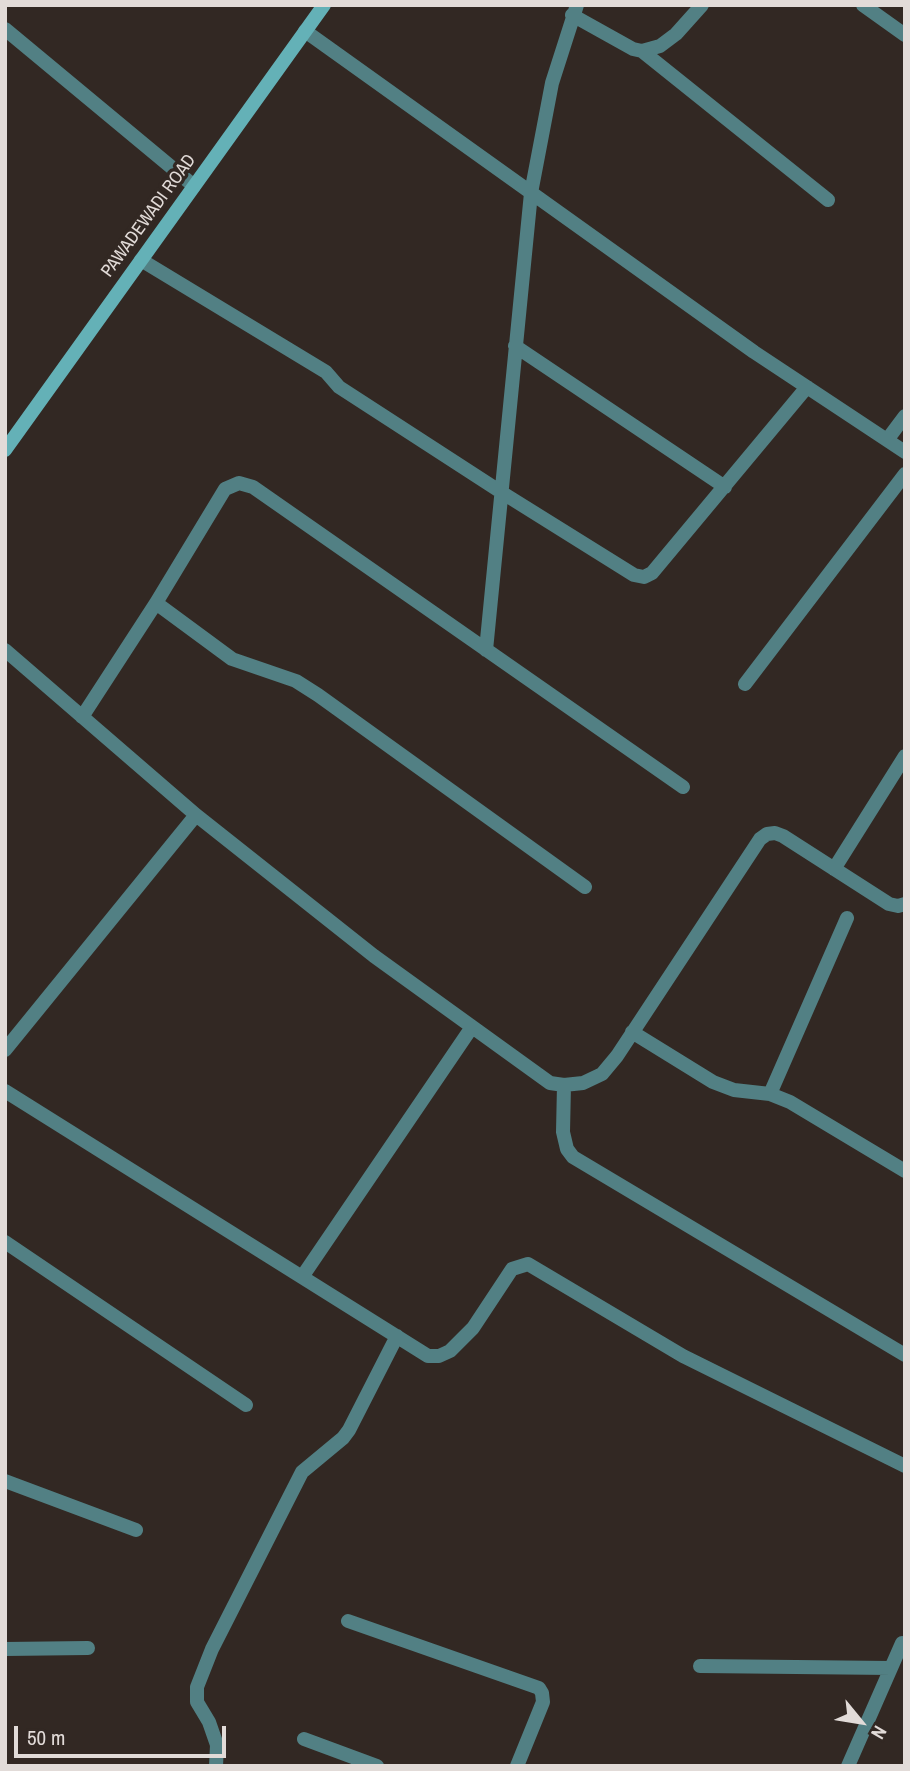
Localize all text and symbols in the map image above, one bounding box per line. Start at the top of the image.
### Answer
street label: PAWADEWADI ROAD [97,150,201,282]
north arrow [826,1687,896,1757]
scale bar [18,1712,229,1756]
text: N [865,1721,893,1744]
text: 50 m [27,1723,65,1752]

